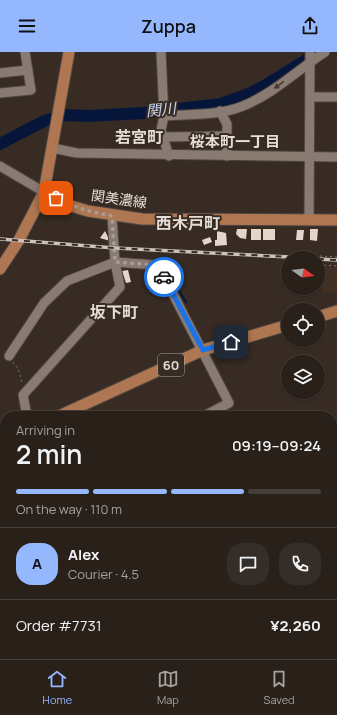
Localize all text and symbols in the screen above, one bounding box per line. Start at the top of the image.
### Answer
text: Zuppa [141,14,196,38]
icon: menu [16,15,38,37]
icon: share [299,15,321,37]
one-way arrow [273,81,284,89]
water label: 関川 [145,97,179,122]
district label: 若宮町 [115,126,163,148]
district label: 桜本町一丁目 [190,131,280,152]
pin [39,181,73,215]
street label: 関美濃線 [90,185,148,212]
icon: bag [45,187,67,209]
district label: 西木戸町 [156,212,220,234]
north arrow [281,251,325,295]
map controls [281,251,325,399]
courier [144,257,184,297]
icon: car [153,266,175,288]
district label: 坂下町 [90,301,138,323]
button: locate [281,303,325,347]
pin [214,325,248,359]
icon: home [220,331,242,353]
road number: 60 [158,354,184,376]
button: layers [281,355,325,399]
text: Arriving in [16,421,75,439]
text: 09:19–09:24 [232,435,321,456]
text: 2 min [16,436,82,472]
text: On the way · 110 m [16,500,122,518]
button: chat [227,543,269,585]
button: phone [279,543,321,585]
text: Alex [68,544,99,565]
text: A [32,553,42,574]
text: Courier · 4.5 [68,565,139,583]
text: Order #7731 [16,615,102,636]
text: ¥2,260 [270,615,321,636]
tab: Home [42,668,72,707]
tab: Map [157,668,179,707]
tab: Saved [264,668,295,707]

